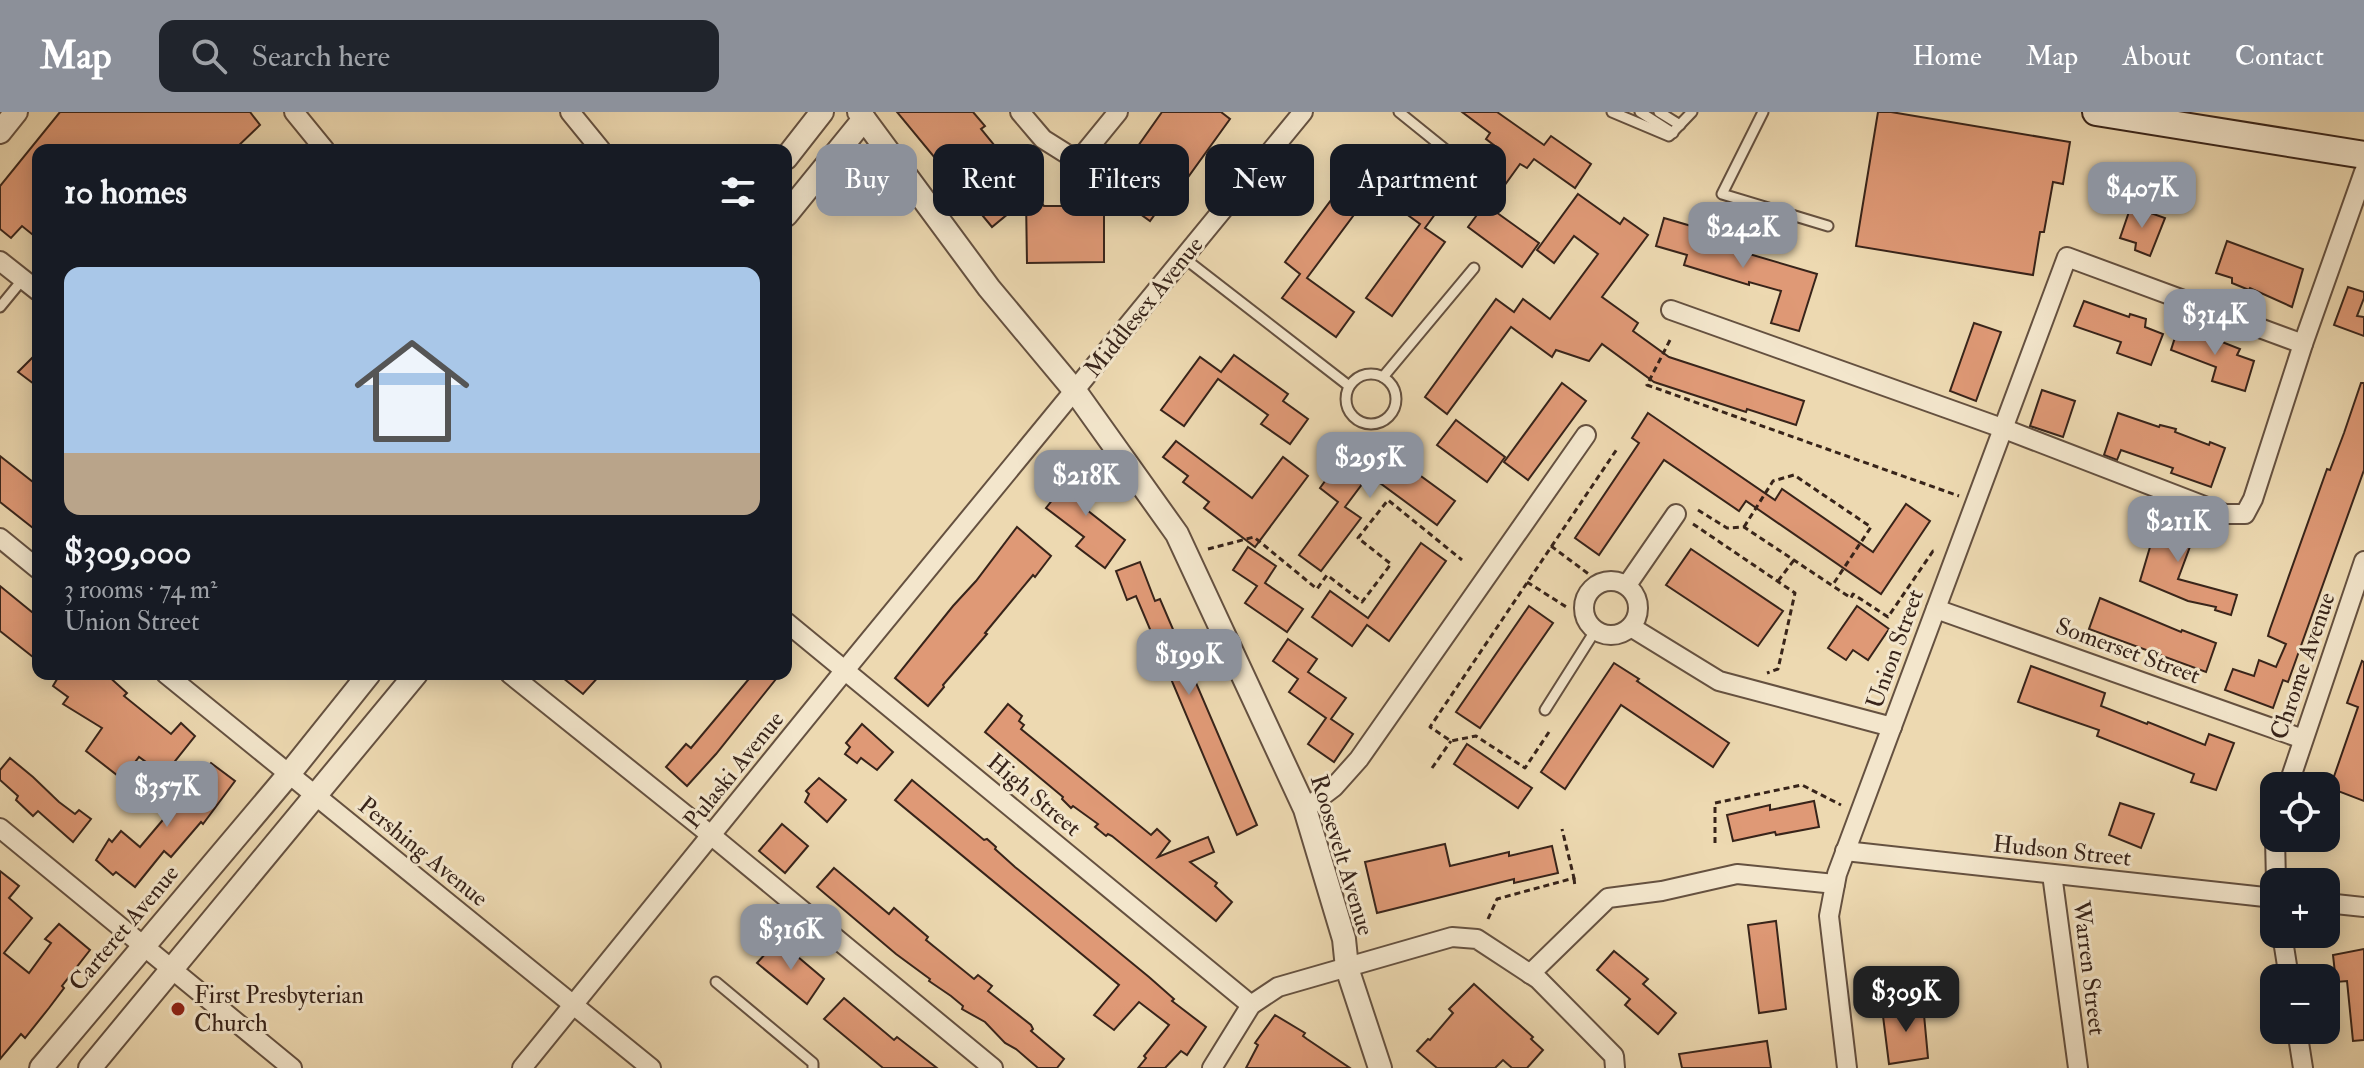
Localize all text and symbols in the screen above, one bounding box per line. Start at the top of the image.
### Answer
search box [159,20,719,92]
text: Map [40,32,111,80]
icon: search [187,34,231,78]
text: Search here [251,38,390,75]
text: Home [1912,39,1982,74]
text: Map [2026,39,2078,74]
text: About [2122,39,2191,74]
text: Contact [2235,39,2324,74]
chip: Buy [816,144,917,216]
chip: Rent [933,144,1044,216]
chip: Filters [1060,144,1189,216]
chip: New [1205,144,1314,216]
chip: Apartment [1330,144,1506,216]
pin: $407K [2086,162,2198,230]
icon: filters [716,170,760,214]
text: 10 homes [64,171,187,214]
text: $407K [2106,172,2178,204]
pin: $242K [1687,202,1799,270]
text: $242K [1706,212,1780,244]
street label: Middlesex Avenue [1078,230,1210,384]
pin: $314K [2159,289,2271,357]
text: $314K [2182,299,2248,331]
icon: home [340,319,484,463]
pin: $295K [1314,432,1426,500]
text: $295K [1335,442,1405,474]
pin: $218K [1030,450,1142,518]
text: $218K [1052,460,1120,492]
pin: $211K [2122,496,2234,564]
text: $211K [2146,506,2210,538]
text: $309,000 [64,531,192,574]
text: 3 rooms · 74 m² [64,574,217,606]
street label: Union Street [1859,585,1931,713]
street label: Chrome Avenue [2263,588,2343,744]
text: Union Street [64,606,199,638]
street label: Somerset Street [2052,611,2205,692]
pin: $199K [1133,629,1245,697]
text: $199K [1155,639,1223,671]
street label: Pulaski Avenue [677,705,791,835]
street label: High Street [981,747,1088,843]
pin: $357K [111,761,223,829]
text: $357K [134,771,200,803]
street label: Roosevelt Avenue [1303,771,1381,939]
map controls [2260,772,2340,1044]
button: locate [2260,772,2340,852]
street label: Pershing Avenue [352,790,494,914]
street label: Hudson Street [1991,828,2133,874]
street label: Carteret Avenue [62,859,186,997]
button: + [2260,868,2340,948]
street label: Warren Street [2065,898,2113,1037]
pin: $316K [735,904,847,972]
text: $316K [758,914,824,946]
button: − [2260,964,2340,1044]
pin: $309K [1850,966,1962,1034]
text: $309K [1871,976,1941,1008]
place label: First Presbyterian Church [194,980,364,1039]
marker: First Presbyterian Church [169,1000,187,1018]

